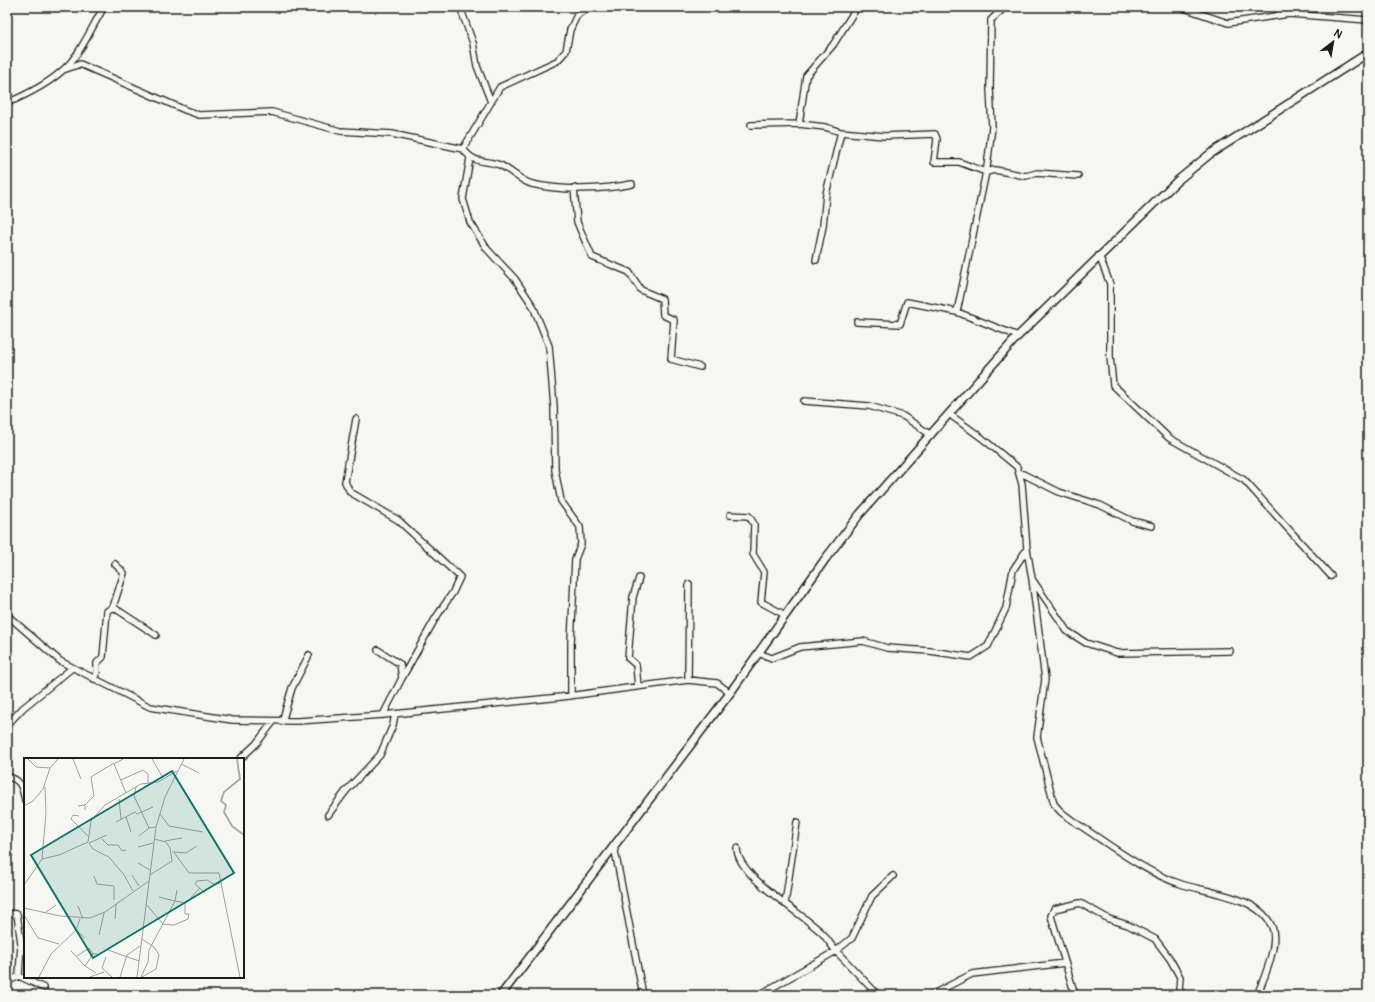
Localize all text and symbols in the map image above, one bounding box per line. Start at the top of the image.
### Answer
north arrow [1313,22,1353,62]
text: N [1331,26,1345,42]
inset map [24,758,244,978]

